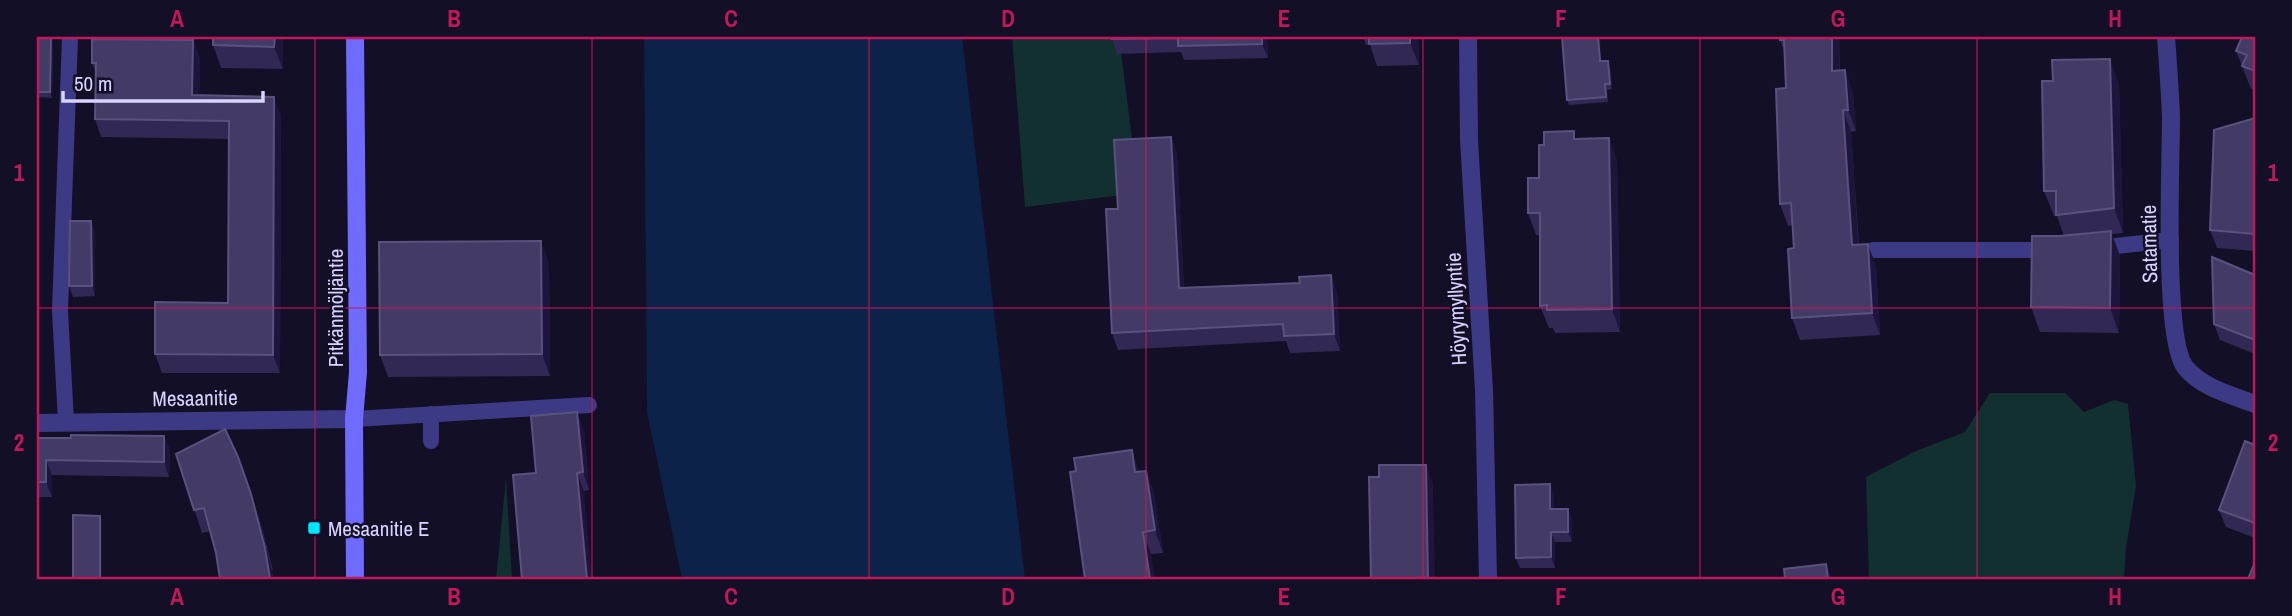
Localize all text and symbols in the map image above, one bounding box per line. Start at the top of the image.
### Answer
text: A [170,3,184,34]
text: B [447,3,461,34]
text: C [724,3,738,34]
text: D [1001,3,1015,34]
text: E [1278,3,1290,34]
text: F [1555,3,1567,34]
text: G [1831,3,1845,34]
text: H [2108,3,2122,34]
scale bar [63,60,262,104]
text: 50 m [74,69,112,98]
text: 1 [14,157,25,188]
text: 1 [2268,157,2279,188]
street label: Satamatie [2134,205,2164,283]
street label: Pitkänmöljäntie [321,249,350,367]
street label: Höyrymyllyntie [1439,252,1473,366]
street label: Mesaanitie [152,383,238,413]
text: 2 [14,427,24,458]
text: 2 [2268,427,2278,458]
place label: Mesaanitie E [328,514,429,543]
marker: Mesaanitie E [306,520,322,536]
text: A [170,581,184,612]
text: B [447,581,461,612]
text: C [724,581,738,612]
text: D [1001,581,1015,612]
text: E [1278,581,1290,612]
text: F [1555,581,1567,612]
text: G [1831,581,1845,612]
text: H [2108,581,2122,612]

